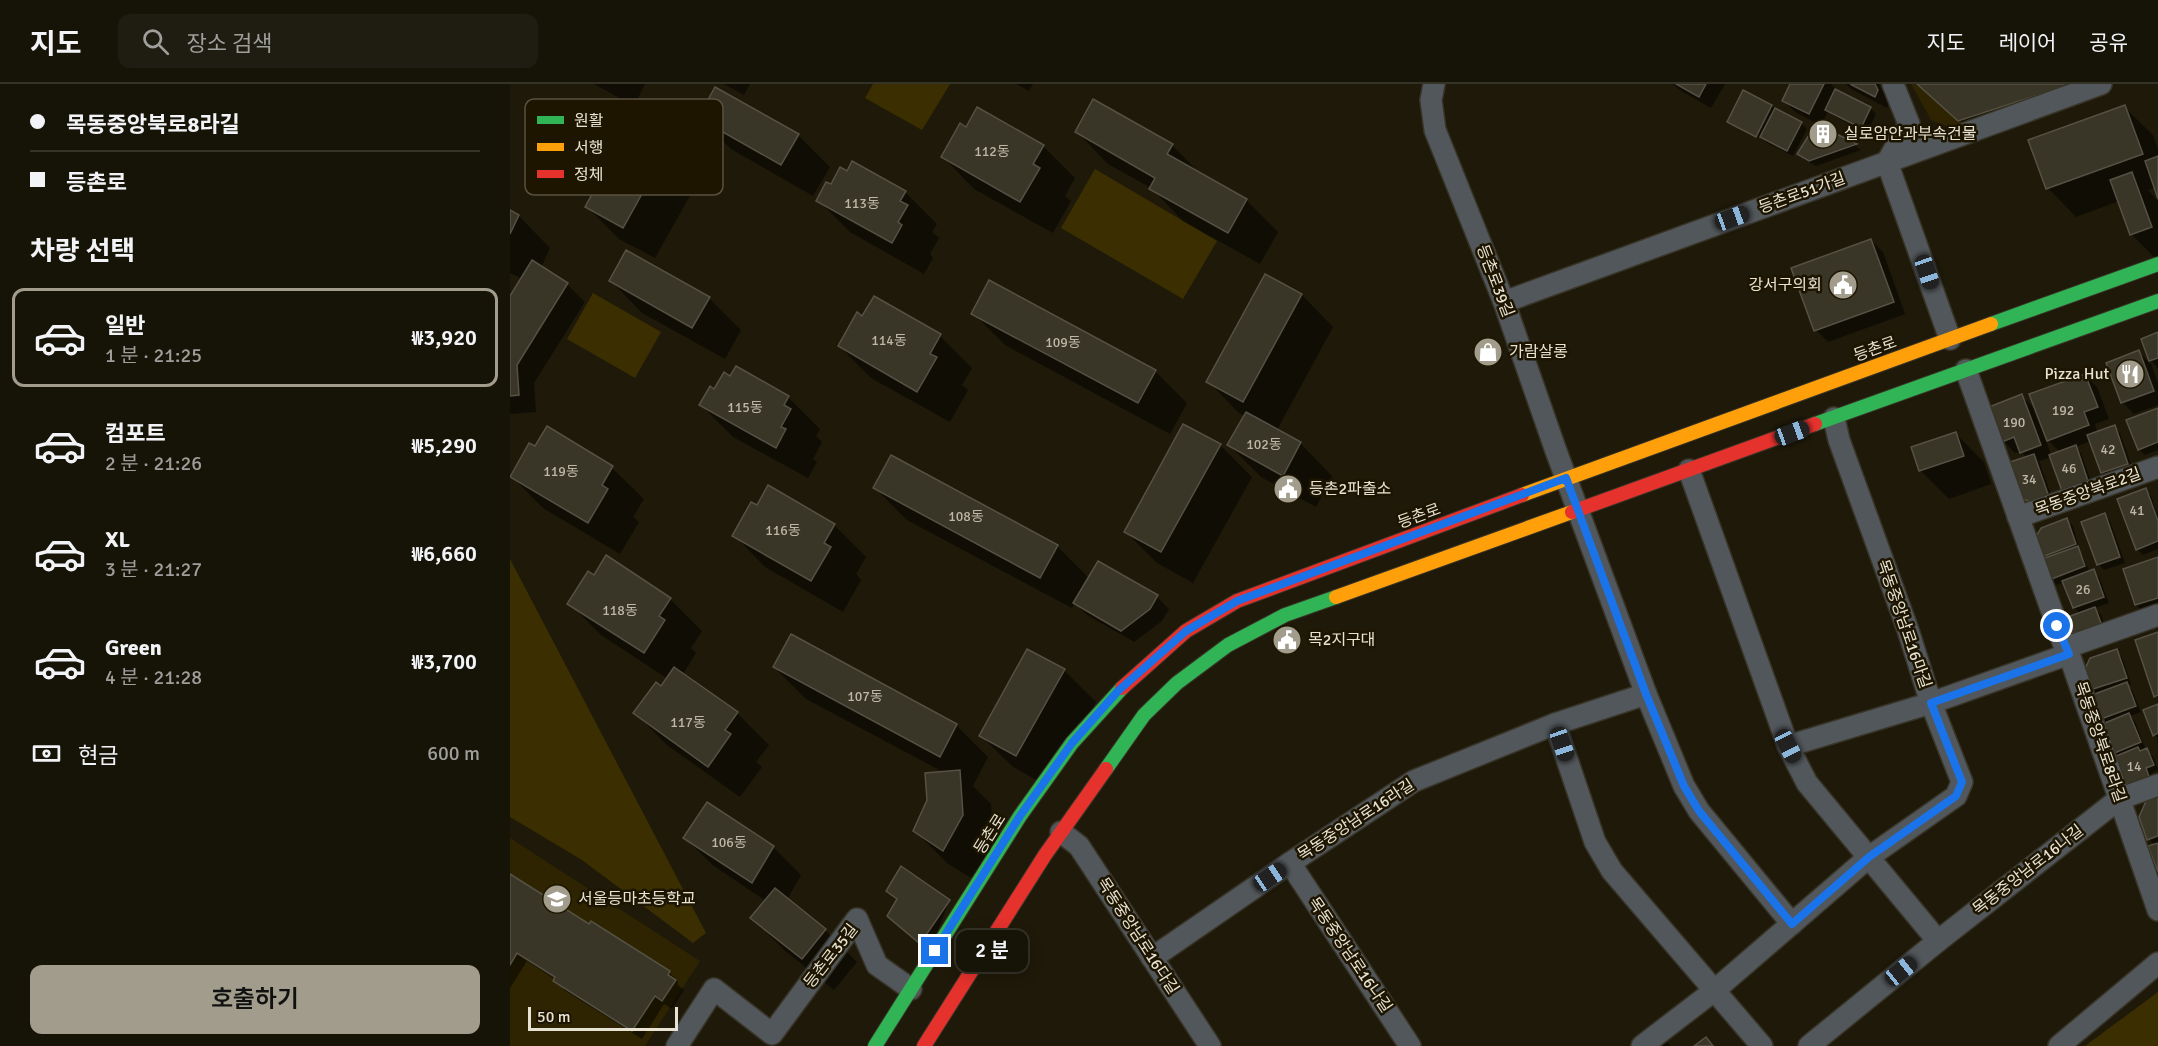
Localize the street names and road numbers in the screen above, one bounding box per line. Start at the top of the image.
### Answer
street label: 등촌로51가길 [1756,168,1848,218]
street label: 등촌로39길 [1472,242,1518,320]
street label: 등촌로 [1851,332,1899,366]
street label: 목동중앙북로2길 [2032,464,2144,520]
street label: 등촌로 [1395,499,1443,533]
street label: 목동중앙남로16마길 [1873,557,1935,691]
street label: 목동중앙북로8라길 [2070,679,2130,805]
street label: 목동중앙남로16라길 [1294,775,1418,865]
street label: 등촌로 [970,810,1010,858]
street label: 목동중앙남로16나길 [1969,821,2087,919]
street label: 목동중앙남로16다길 [1093,874,1183,998]
street label: 목동중앙남로16나길 [1304,893,1396,1017]
street label: 등촌로35길 [800,920,862,992]

